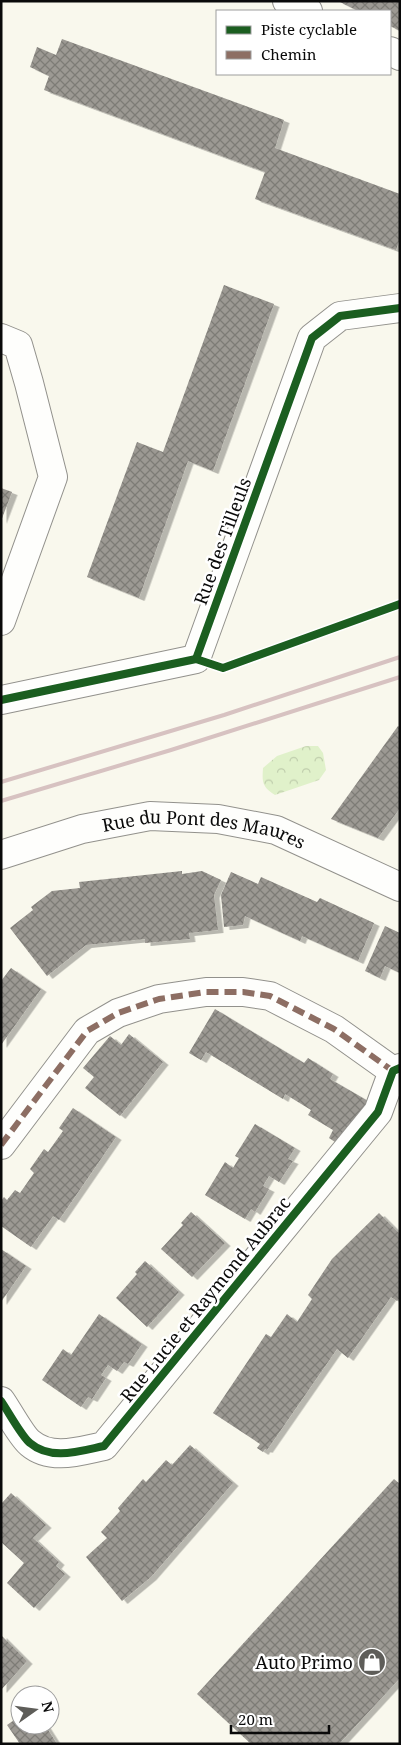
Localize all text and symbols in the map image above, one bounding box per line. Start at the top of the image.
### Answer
legend [216,10,391,75]
text: Piste cyclable [261,19,357,39]
text: Chemin [261,44,317,64]
street label: Rue des Tilleuls [188,474,256,608]
street label: Rue du Pont des Maures [100,804,309,854]
street label: Rue Lucie et Raymond Aubrac [114,1191,296,1407]
shop icon: Auto Primo [357,1647,387,1677]
place label: Auto Primo [255,1650,353,1674]
north arrow [10,1685,60,1735]
text: N [38,1699,59,1714]
scale bar [231,1702,328,1734]
text: 20 m [238,1709,273,1729]

